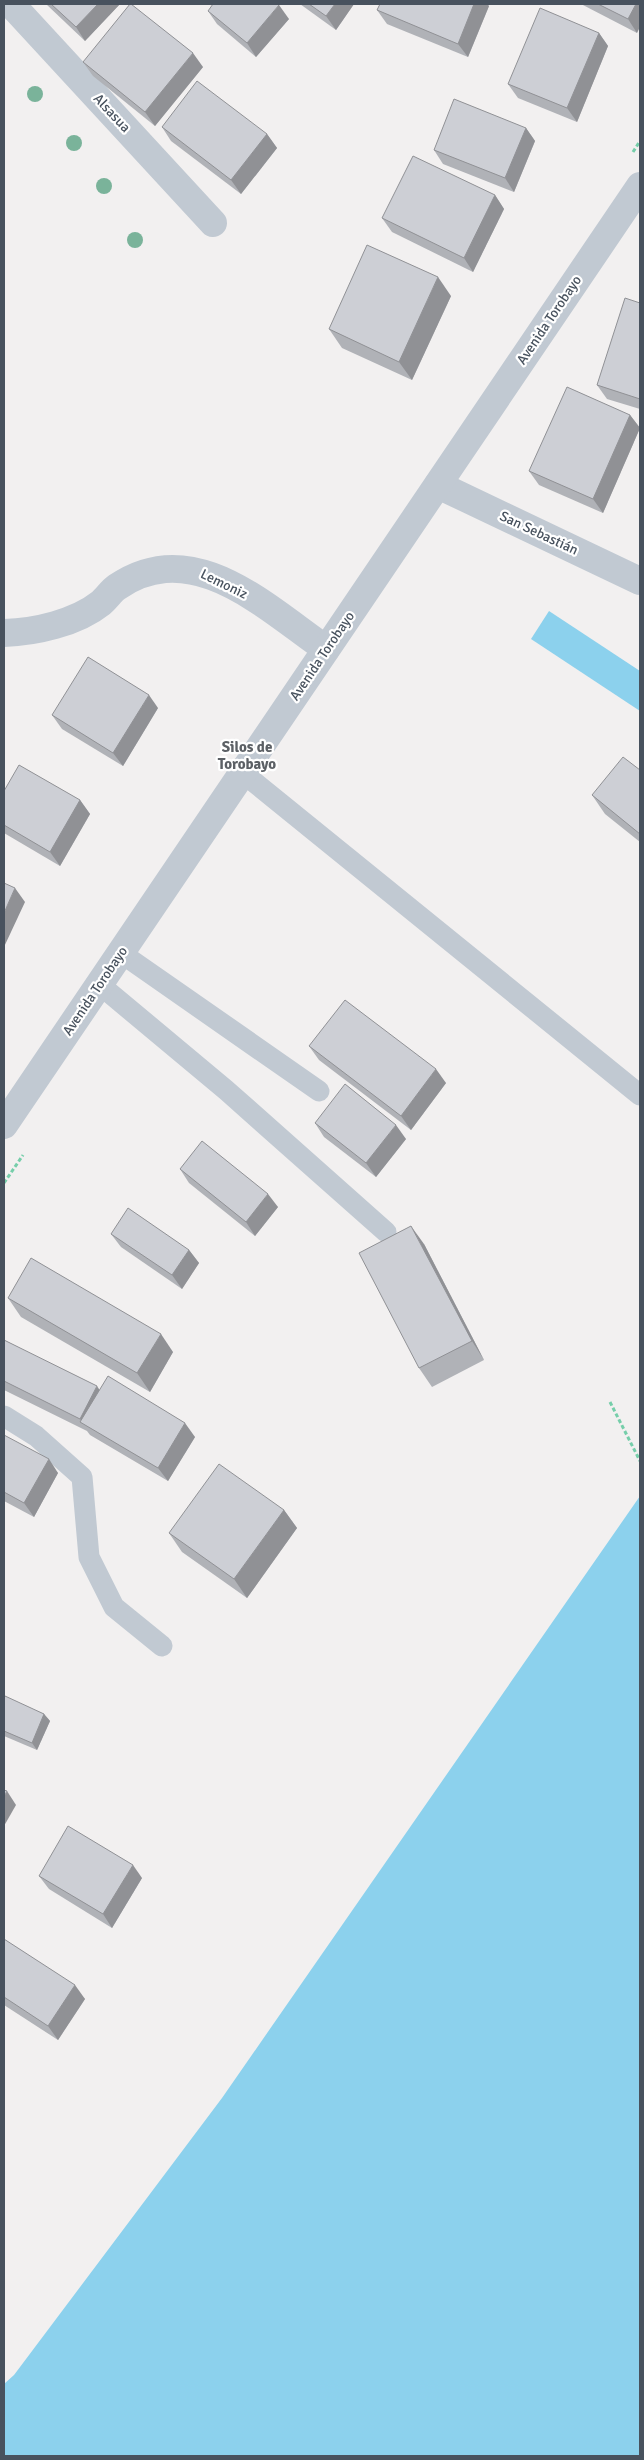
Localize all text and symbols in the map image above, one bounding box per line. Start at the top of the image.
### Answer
street label: Alsasua [90,90,134,136]
street label: Avenida Torobayo [513,272,585,368]
street label: San Sebastián [497,507,581,559]
street label: Lemoniz [198,565,250,603]
street label: Avenida Torobayo [286,608,358,704]
district label: Silos de Torobayo [218,738,276,773]
street label: Avenida Torobayo [59,943,131,1039]

